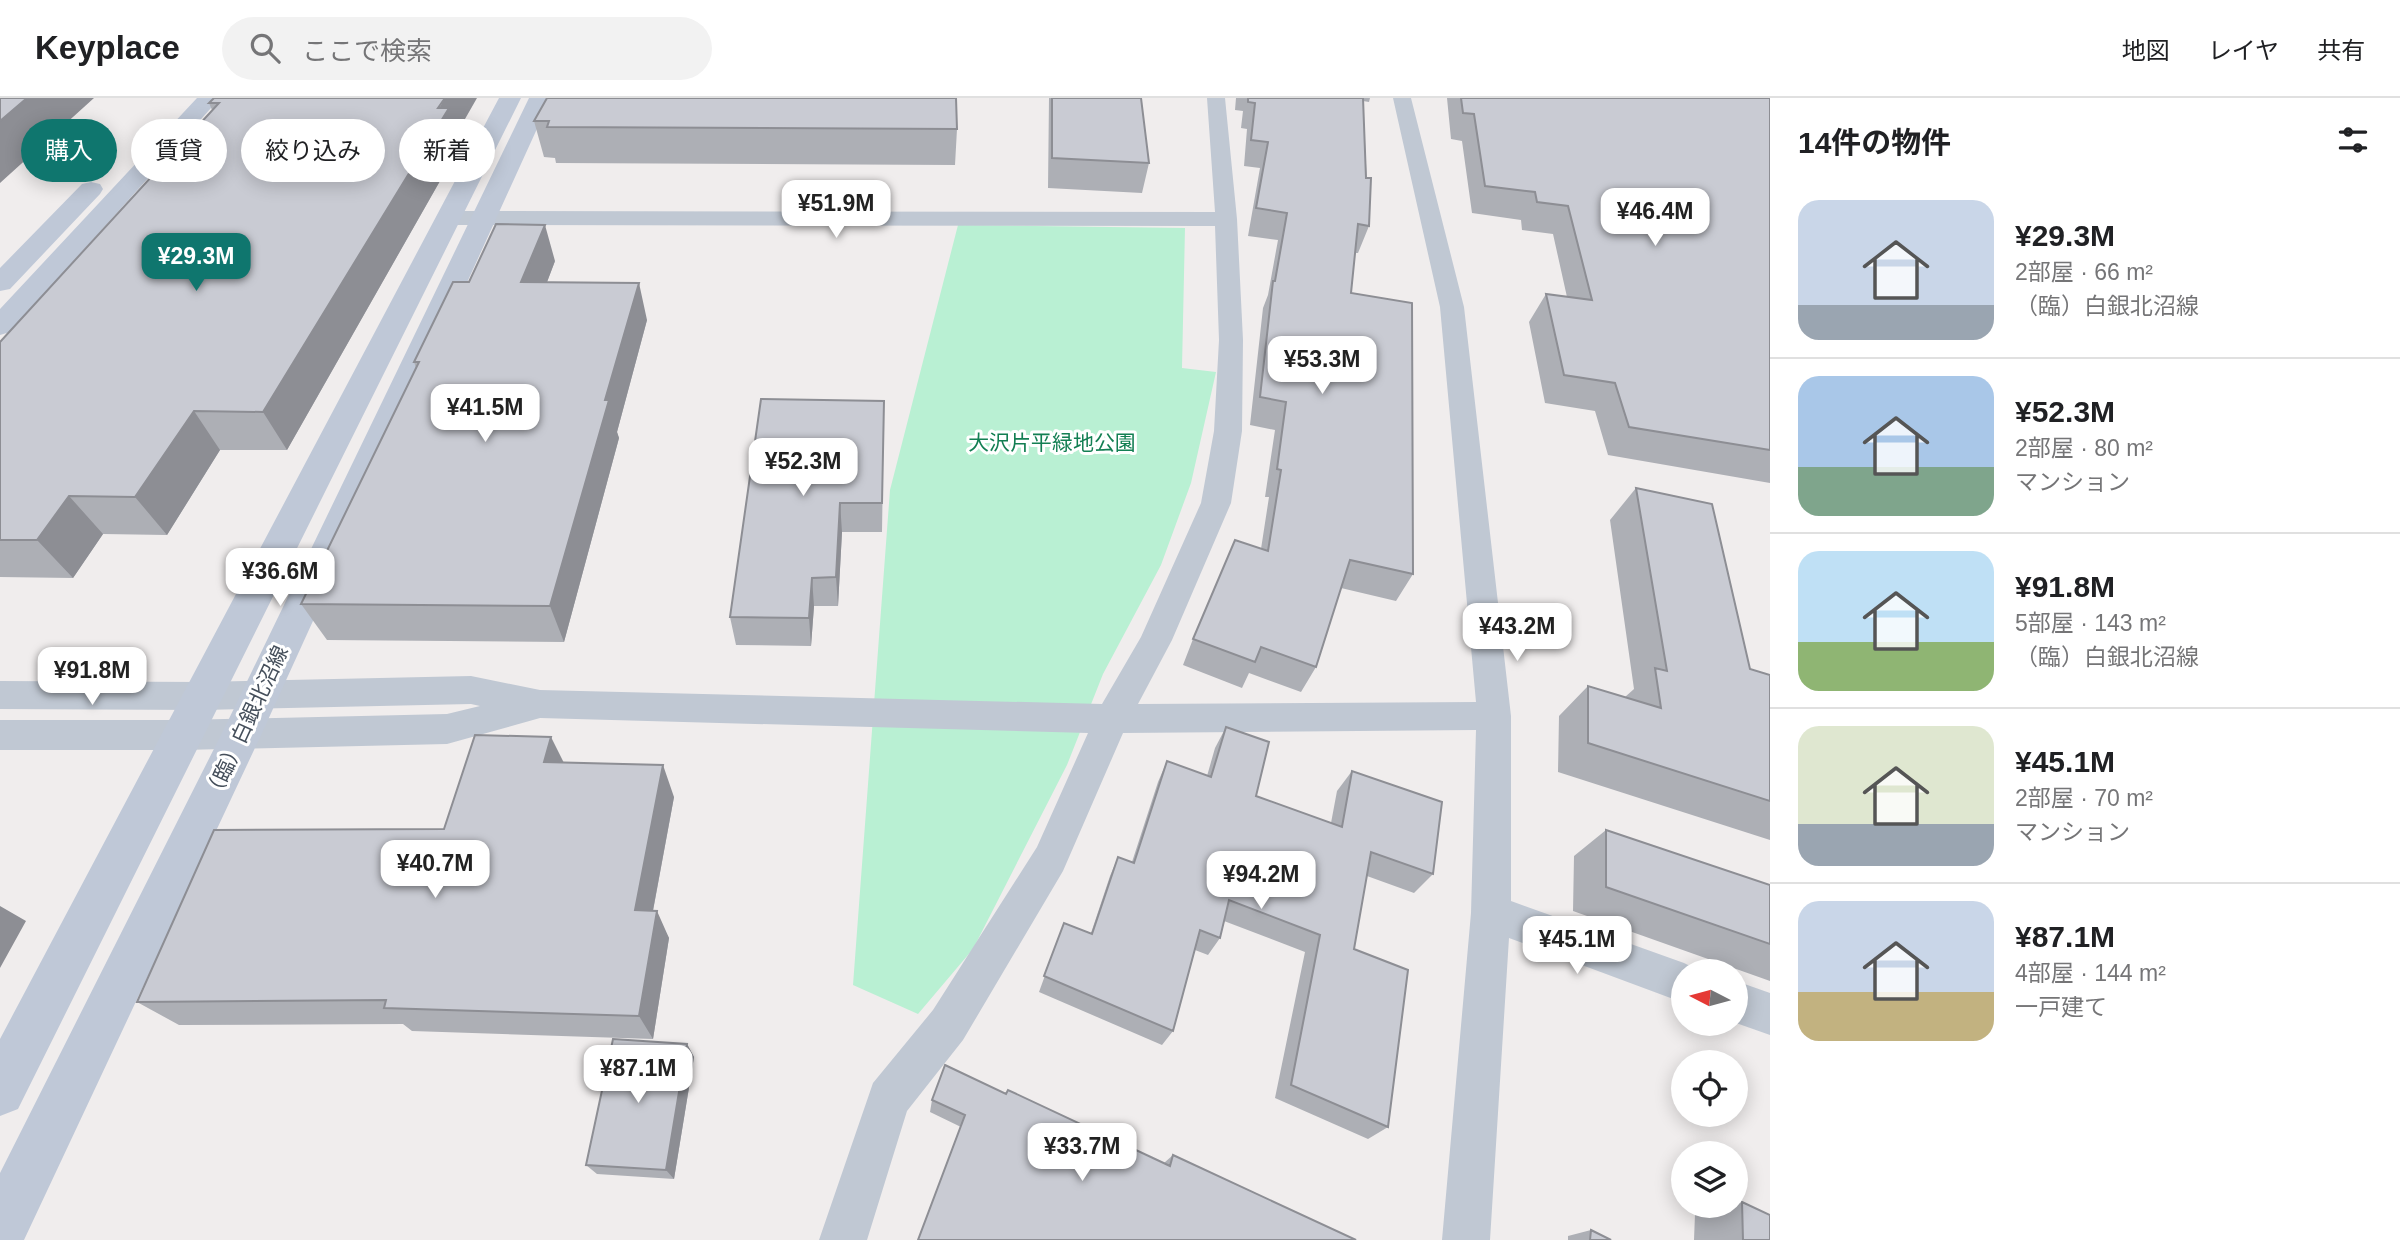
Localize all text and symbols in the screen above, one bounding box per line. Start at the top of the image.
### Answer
search box [222,17,712,80]
text: Keyplace [35,29,180,66]
icon: search [246,29,284,67]
text: ここで検索 [302,36,432,66]
text: 地図 [2122,37,2170,64]
text: レイヤ [2208,37,2279,64]
text: 共有 [2317,37,2365,64]
chip: 購入 [21,119,117,182]
chip: 賃貸 [131,119,227,182]
chip: 絞り込み [241,119,385,182]
chip: 新着 [399,119,495,182]
icon: filters [2334,121,2372,159]
text: 14件の物件 [1798,126,1951,159]
pin: ¥51.9M [779,180,893,240]
pin: ¥46.4M [1598,188,1712,248]
text: ¥51.9M [798,190,874,216]
text: ¥46.4M [1617,198,1693,224]
text: ¥29.3M [2015,219,2115,252]
icon: home [1854,228,1938,312]
pin: ¥29.3M [139,234,253,293]
text: ¥29.3M [158,243,234,269]
text: 2部屋 · 66 m² [2015,259,2153,285]
text: （臨）白銀北沼線 [2015,293,2199,319]
pin: ¥53.3M [1265,336,1379,396]
text: ¥53.3M [1284,346,1360,372]
pin: ¥41.5M [428,384,542,444]
text: ¥41.5M [447,394,523,420]
text: ¥52.3M [2015,395,2115,428]
icon: home [1854,404,1938,488]
park label: 大沢片平緑地公園 [968,431,1136,454]
text: 2部屋 · 80 m² [2015,435,2153,461]
pin: ¥52.3M [746,438,860,498]
text: ¥52.3M [765,448,841,474]
text: マンション [2015,469,2130,495]
pin: ¥36.6M [223,548,337,608]
text: ¥36.6M [242,558,318,584]
text: ¥91.8M [2015,570,2115,603]
icon: home [1854,579,1938,663]
pin: ¥43.2M [1460,603,1574,663]
text: 5部屋 · 143 m² [2015,610,2166,636]
text: ¥43.2M [1479,613,1555,639]
street label: （臨）白銀北沼線 [200,642,292,804]
text: （臨）白銀北沼線 [2015,644,2199,670]
pin: ¥91.8M [35,648,149,707]
text: ¥91.8M [54,657,130,683]
text: ¥45.1M [2015,745,2115,778]
icon: home [1854,754,1938,838]
text: 2部屋 · 70 m² [2015,785,2153,811]
text: マンション [2015,819,2130,845]
pin: ¥40.7M [378,840,492,900]
text: ¥40.7M [397,850,473,876]
pin: ¥94.2M [1204,852,1318,911]
text: ¥94.2M [1223,861,1299,887]
pin: ¥45.1M [1520,916,1634,976]
text: ¥87.1M [2015,920,2115,953]
text: ¥45.1M [1539,926,1615,952]
icon: home [1854,929,1938,1013]
north arrow [1671,959,1748,1036]
map controls [1671,959,1748,1218]
text: 4部屋 · 144 m² [2015,960,2166,986]
text: 一戸建て [2015,994,2107,1020]
pin: ¥87.1M [581,1046,695,1105]
button: locate [1671,1050,1748,1127]
text: ¥87.1M [600,1055,676,1081]
pin: ¥33.7M [1025,1124,1139,1183]
text: ¥33.7M [1044,1133,1120,1159]
button: layers [1671,1141,1748,1218]

